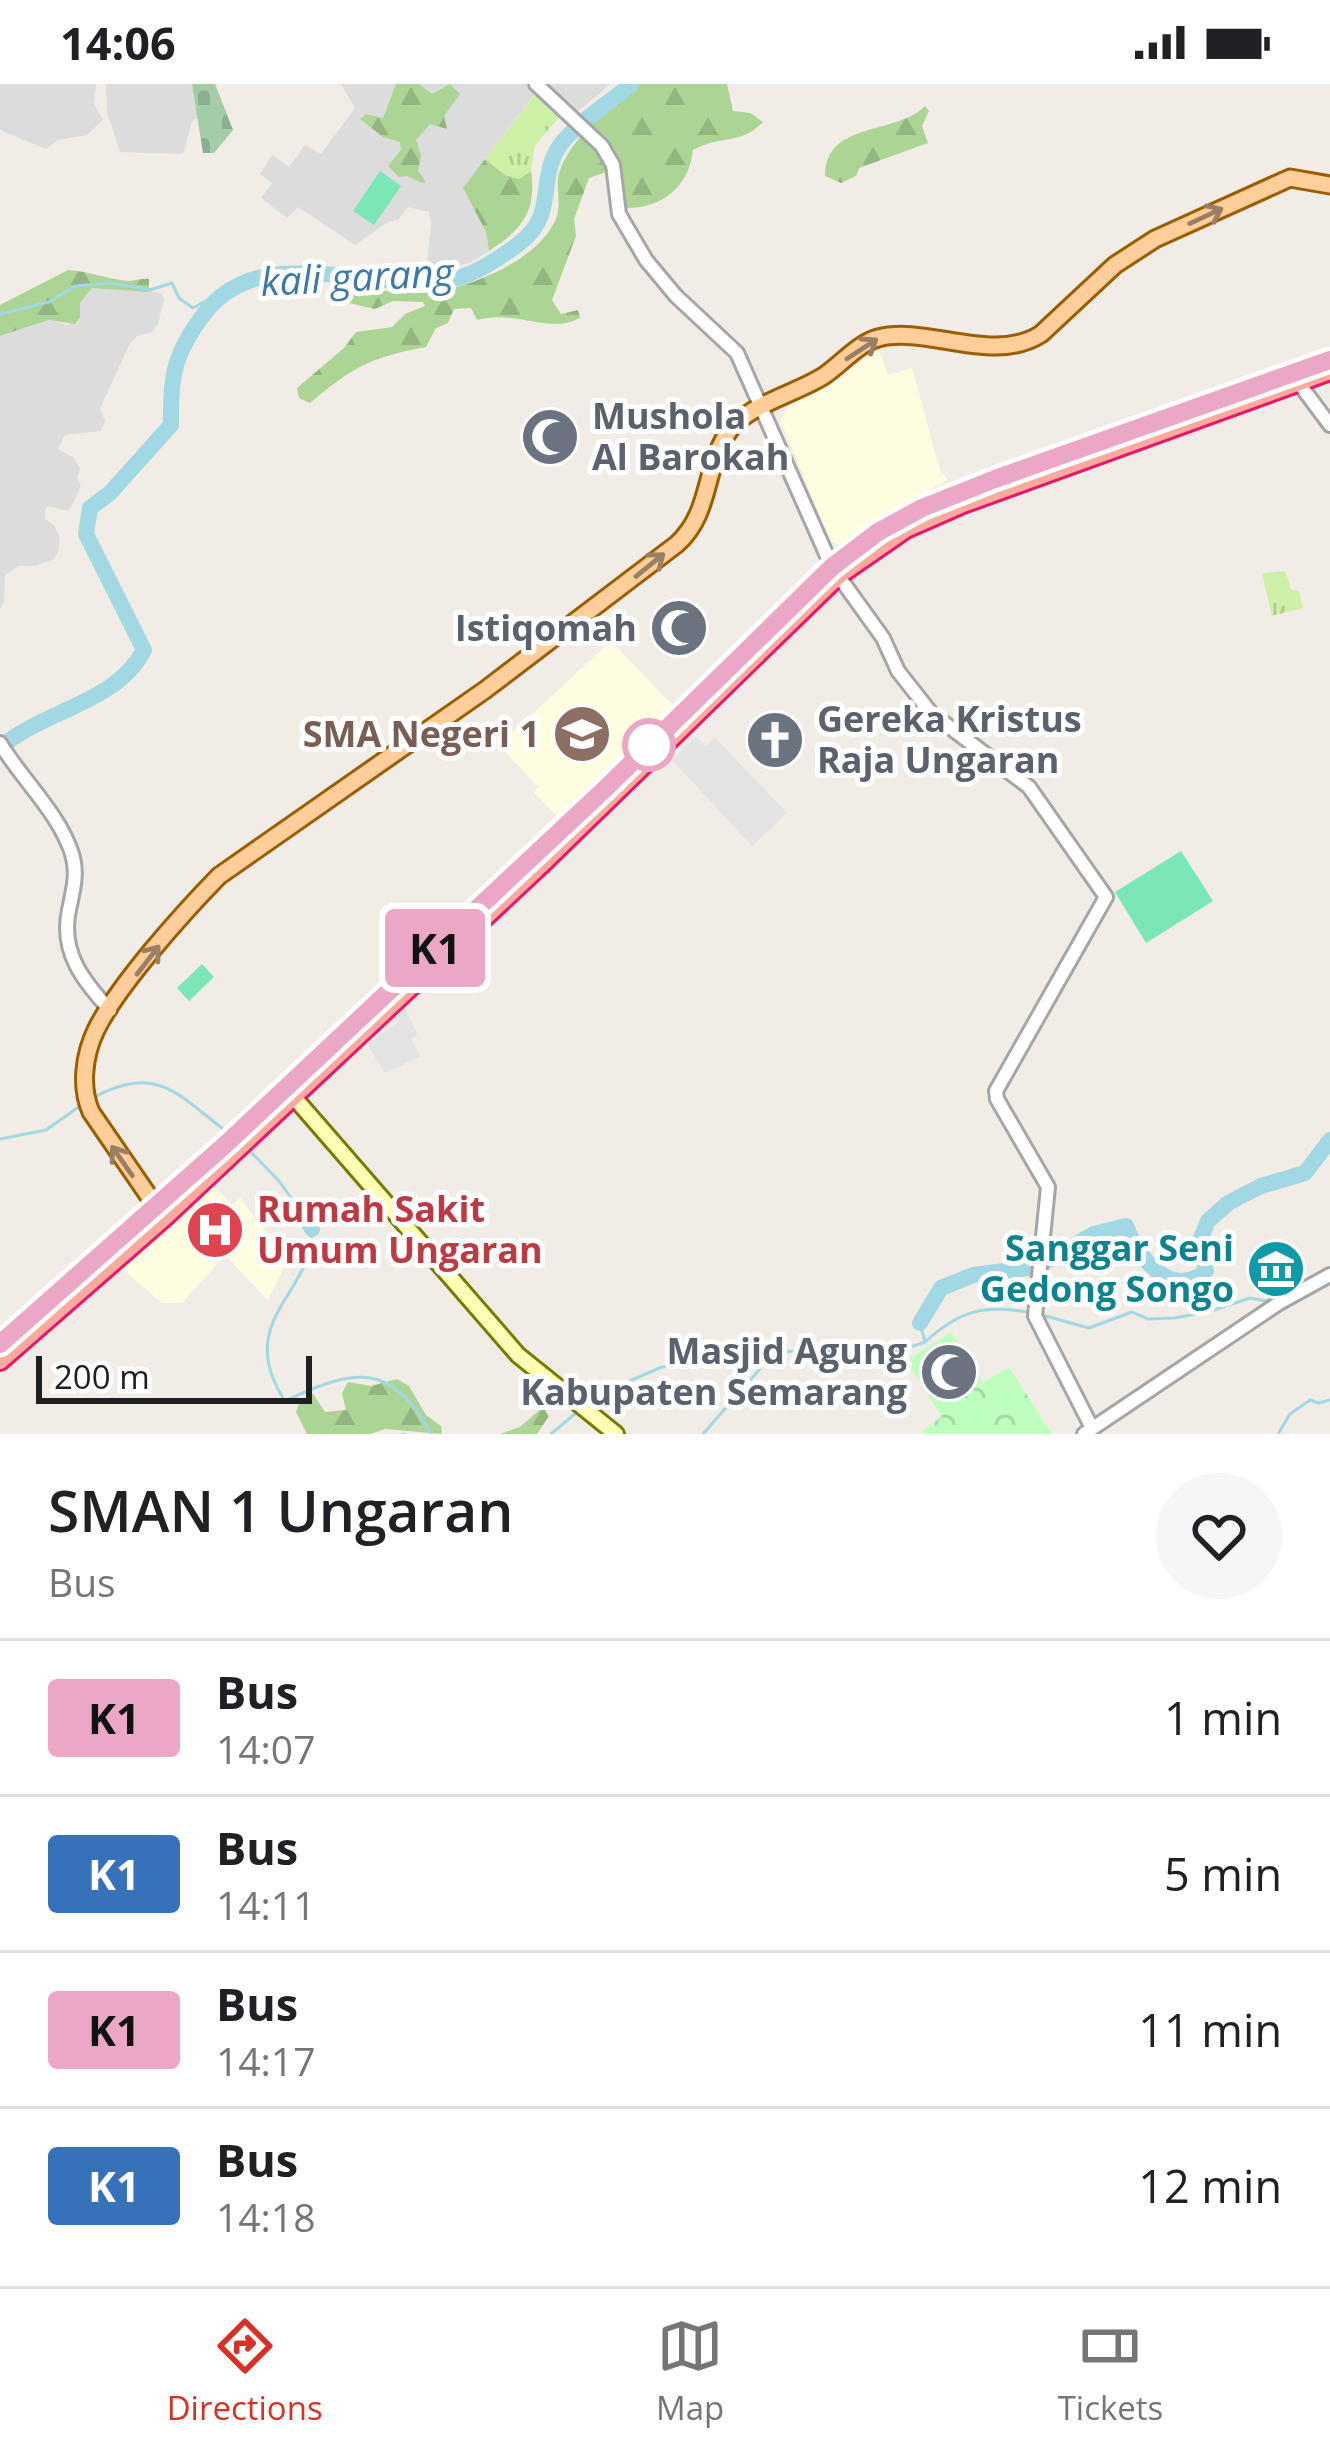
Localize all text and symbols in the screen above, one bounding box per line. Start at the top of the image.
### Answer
text: 14:06 [60,12,176,73]
one-way arrow [1187,204,1223,226]
water label: kali garang [259,244,457,307]
one-way arrow [845,337,879,362]
place label: Mushola Al Barokah [592,391,789,481]
mosque icon: Mushola Al Barokah [519,406,581,468]
one-way arrow [634,552,665,580]
mosque icon: Istiqomah [648,597,710,659]
place label: Istiqomah [455,603,637,652]
place label: Gereka Kristus Raja Ungaran [817,694,1082,784]
school or university icon: SMA Negeri 1 [551,703,613,765]
place label: SMA Negeri 1 [303,709,540,758]
church icon: Gereka Kristus Raja Ungaran [744,709,806,771]
unlabelled marker [624,720,674,770]
line badge: K1 [381,909,489,987]
text: K1 [409,919,461,976]
one-way arrow [134,944,161,976]
one-way arrow [110,1144,135,1178]
place label: Rumah Sakit Umum Ungaran [257,1184,543,1274]
hospital icon: Rumah Sakit Umum Ungaran [184,1199,246,1261]
place label: Sanggar Seni Gedong Songo [980,1223,1234,1313]
museum icon: Sanggar Seni Gedong Songo [1245,1238,1307,1300]
place label: Masjid Agung Kabupaten Semarang [520,1326,907,1416]
mosque icon: Masjid Agung Kabupaten Semarang [918,1341,980,1403]
scale bar [36,1350,312,1403]
text: 200 m [54,1354,150,1399]
text: SMAN 1 Ungaran [48,1471,513,1549]
button: heart [1156,1473,1282,1599]
text: Bus [48,1555,116,1608]
text: Bus [216,1661,298,1722]
text: 1 min [1164,1687,1282,1748]
text: K1 [88,1689,140,1746]
text: 14:07 [216,1722,315,1775]
text: Bus [216,1817,298,1878]
text: 5 min [1164,1843,1282,1904]
text: K1 [88,1845,140,1902]
text: 14:11 [216,1878,315,1931]
text: Bus [216,1973,298,2034]
text: 11 min [1138,1999,1282,2060]
text: K1 [88,2001,140,2058]
text: 14:17 [216,2034,315,2087]
text: Bus [216,2129,298,2190]
text: 12 min [1138,2155,1282,2216]
text: K1 [88,2157,140,2214]
text: 14:18 [216,2190,315,2243]
tab: Directions [167,2313,323,2430]
tab: Map [656,2313,724,2430]
tab: Tickets [1058,2313,1163,2430]

